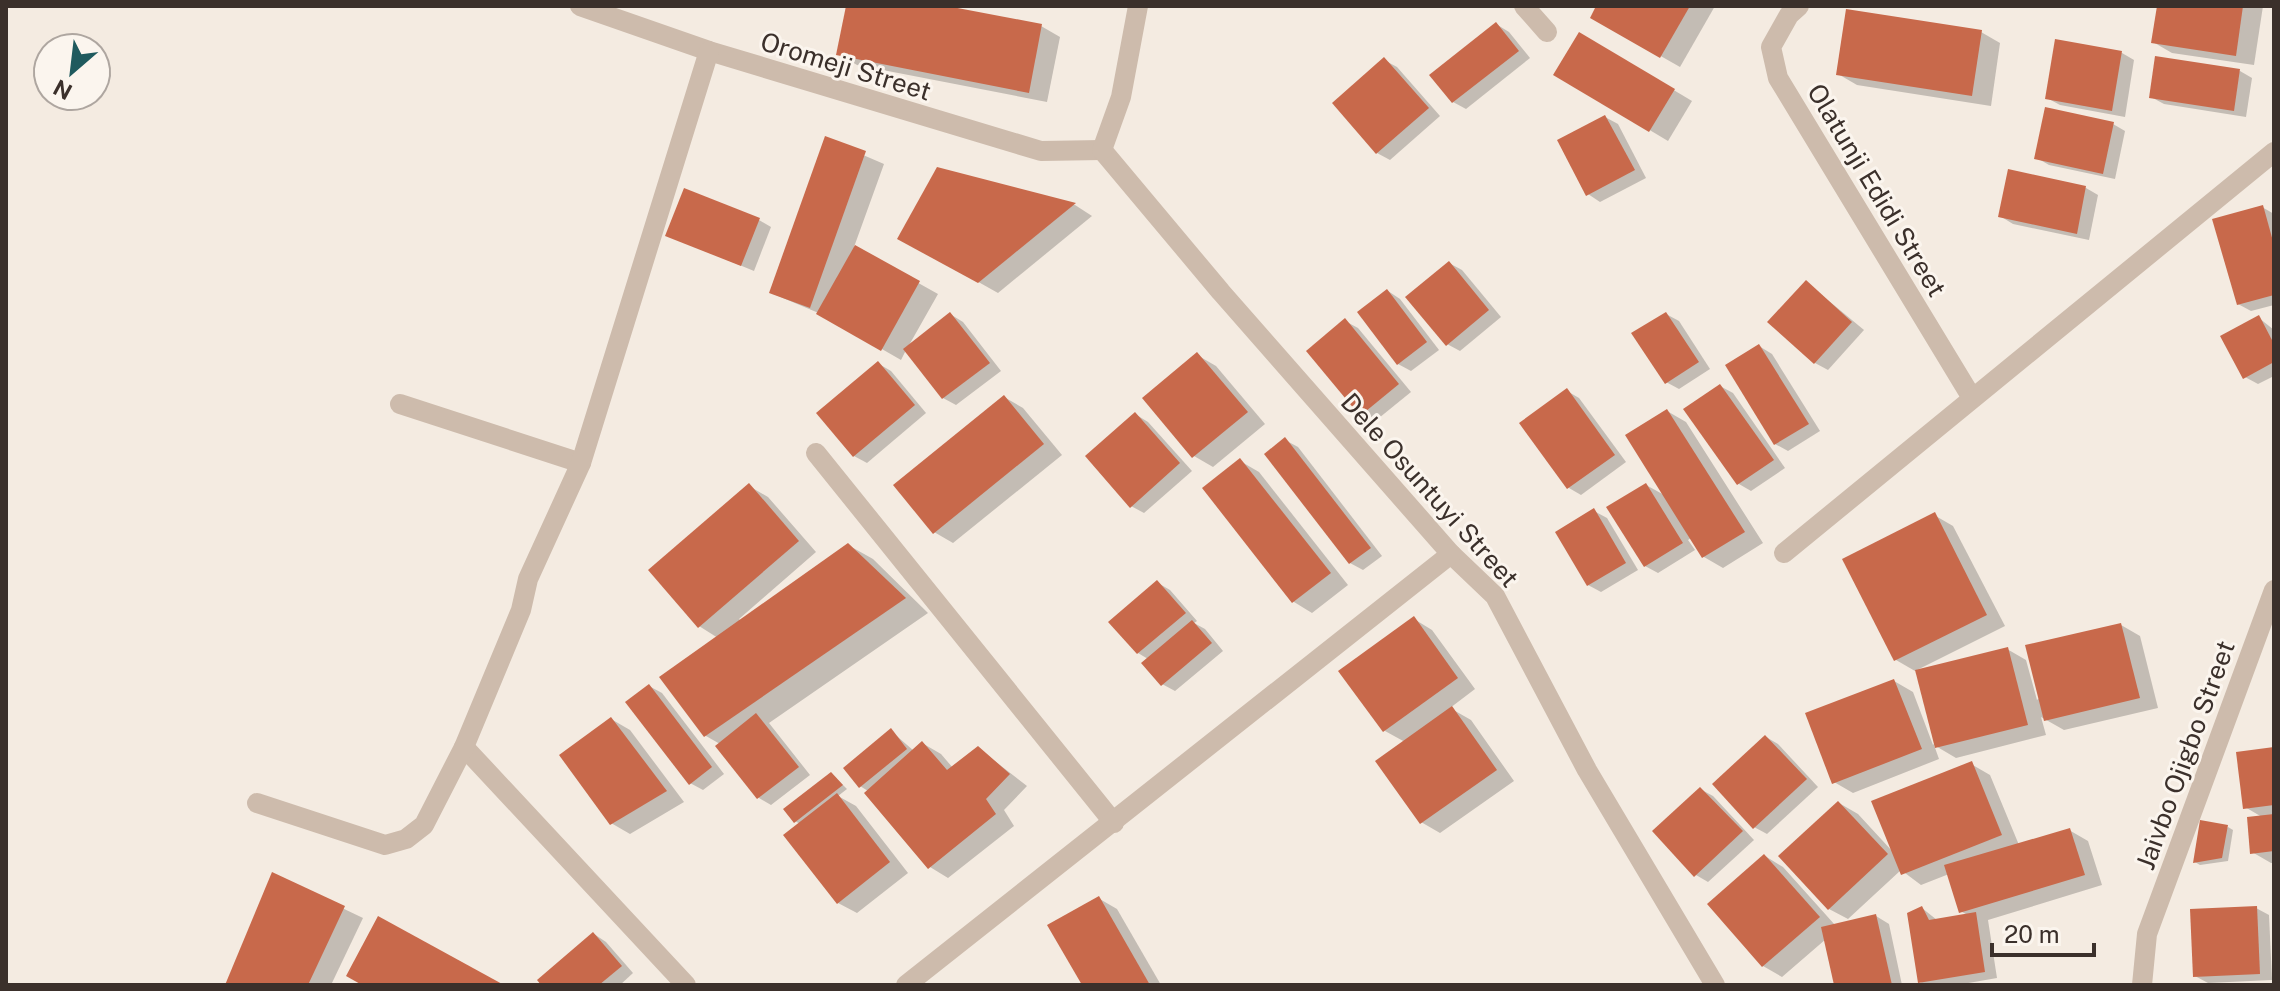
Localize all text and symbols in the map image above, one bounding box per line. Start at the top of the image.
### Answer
street label: Oromeji Street [757,25,935,107]
north arrow [32,32,112,112]
text: N [49,74,76,105]
street label: Olatunji Edidi Street [1801,78,1953,302]
street label: Dele Osuntuyi Street [1335,387,1525,593]
street label: Jaivbo Ojigbo Street [2129,636,2241,874]
scale bar [1992,907,2094,957]
text: 20 m [2004,920,2060,948]

